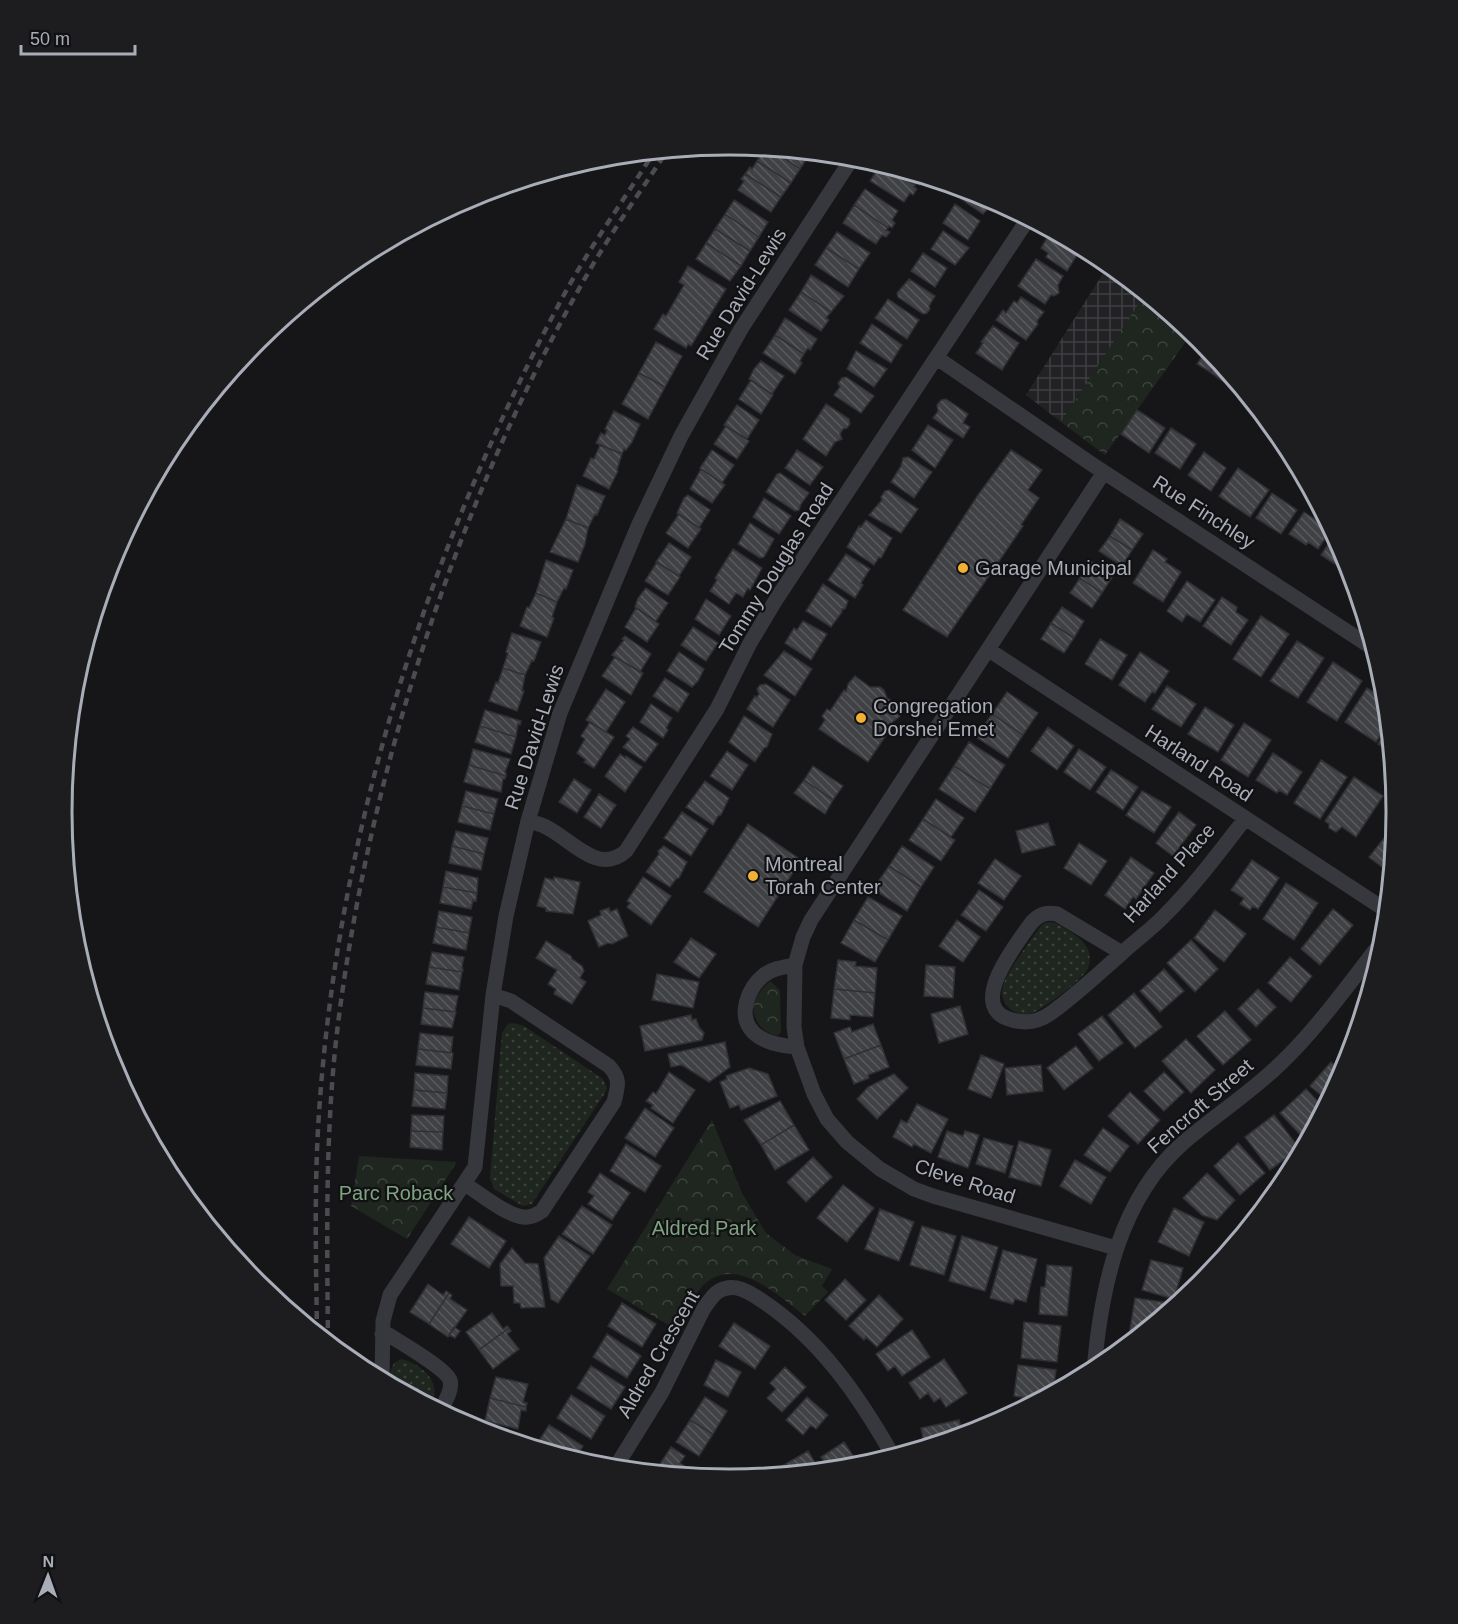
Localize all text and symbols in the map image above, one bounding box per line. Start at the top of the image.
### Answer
scale bar [21,18,135,56]
text: 50 m [30,29,70,49]
street label: Rue David-Lewis [692,224,790,364]
street label: Rue Finchley [1149,471,1259,553]
street label: Tommy Douglas Road [715,479,837,657]
place label: Garage Municipal [975,557,1132,579]
marker: Garage Municipal [956,561,970,575]
street label: Rue David-Lewis [500,662,568,812]
place label: Congregation Dorshei Emet [873,695,995,740]
marker: Congregation Dorshei Emet [854,711,868,725]
street label: Harland Road [1141,720,1257,806]
street label: Harland Place [1119,819,1219,927]
place label: Montreal Torah Center [765,853,881,898]
marker: Montreal Torah Center [746,869,760,883]
street label: Fencroft Street [1143,1054,1257,1158]
street label: Cleve Road [912,1154,1018,1208]
park label: Parc Roback [339,1182,454,1204]
park label: Aldred Park [652,1217,757,1239]
street label: Aldred Crescent [613,1286,704,1422]
north arrow [18,1546,78,1606]
text: N [42,1553,54,1570]

